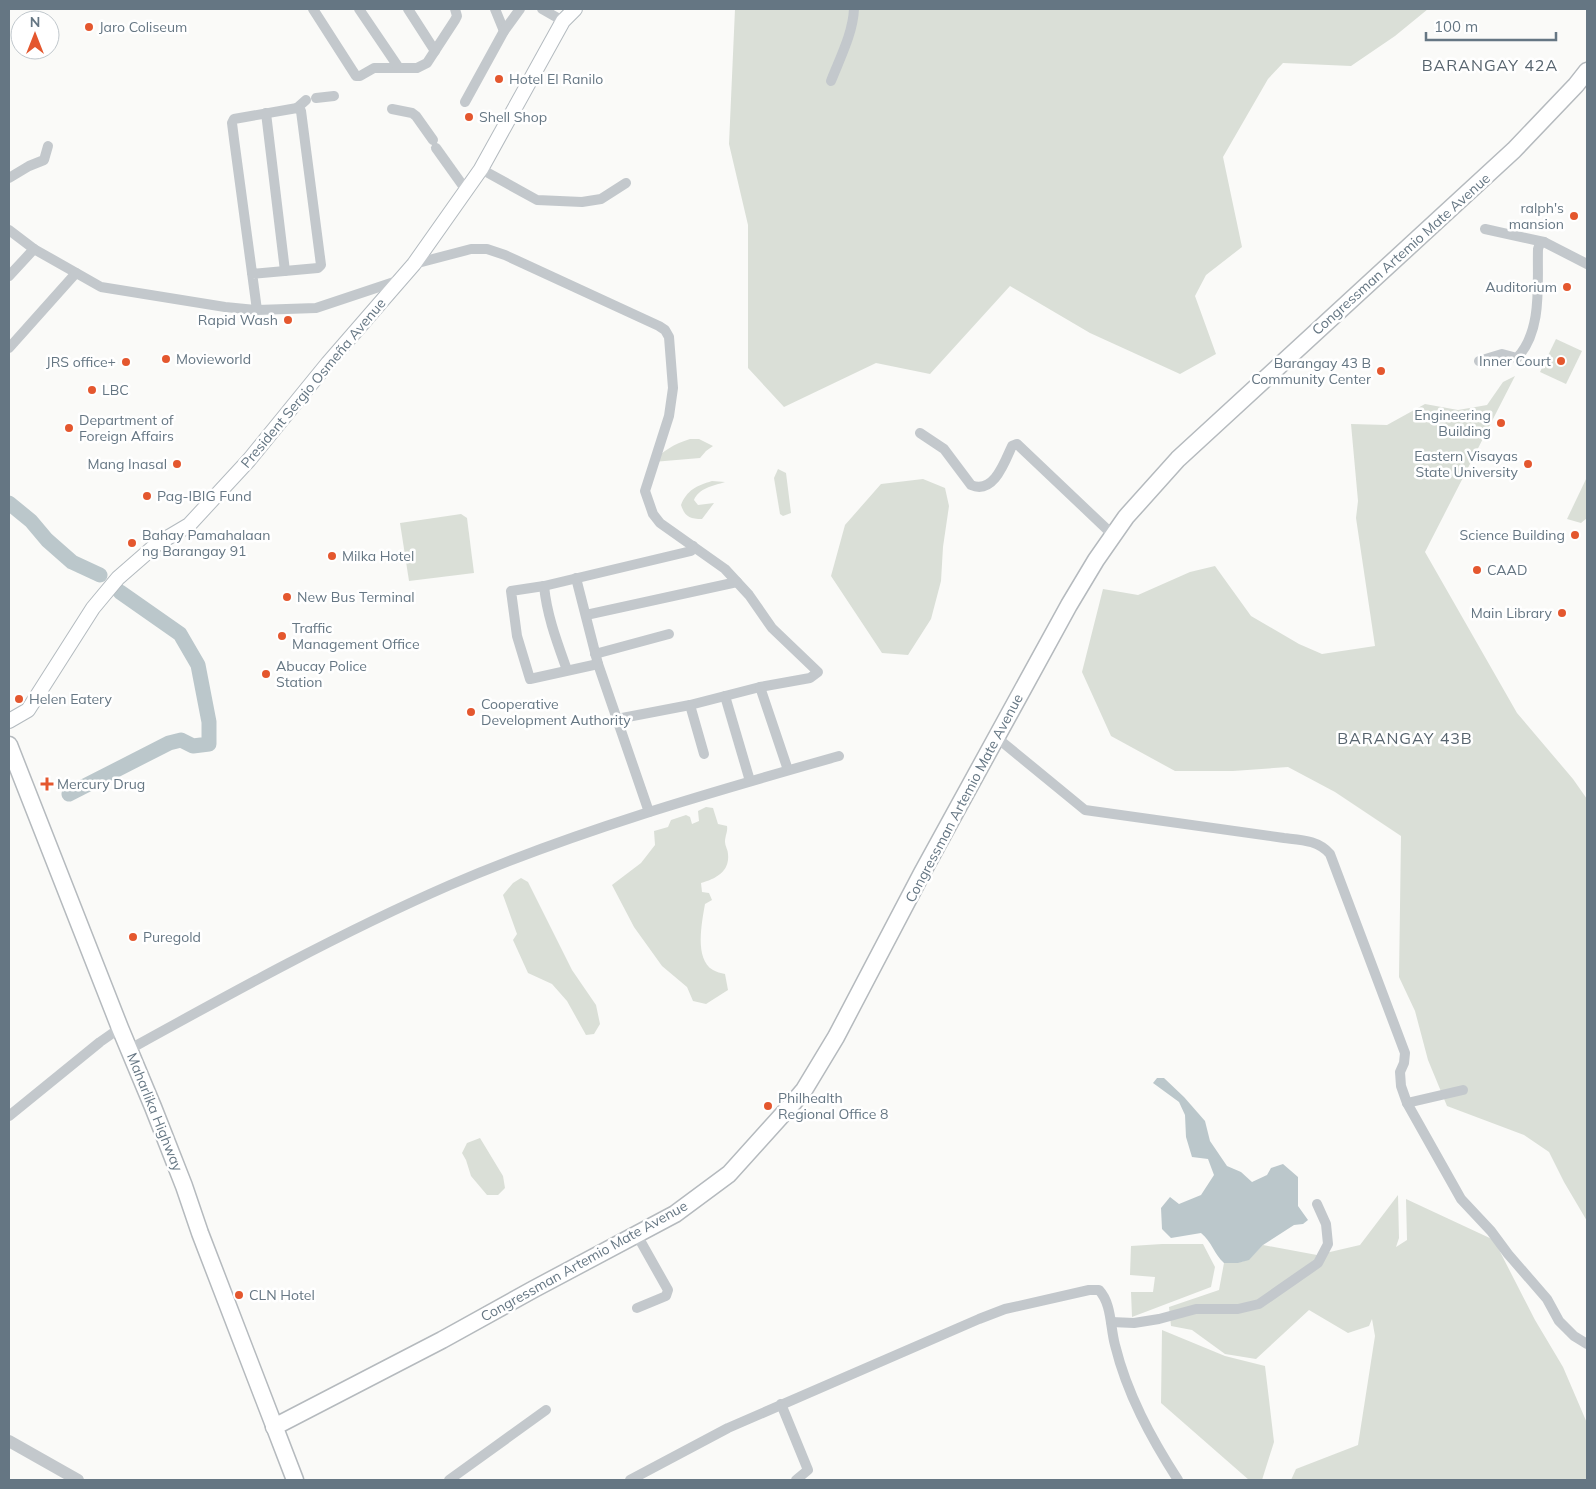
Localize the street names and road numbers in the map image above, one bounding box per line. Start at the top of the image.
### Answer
street label: Congressman Artemio Mate Avenue [1308,169,1494,339]
street label: President Sergio Osmeña Avenue [237,294,389,472]
street label: Congressman Artemio Mate Avenue [901,691,1027,905]
street label: Maharlika Highway [123,1050,187,1174]
street label: Congressman Artemio Mate Avenue [478,1197,690,1325]

